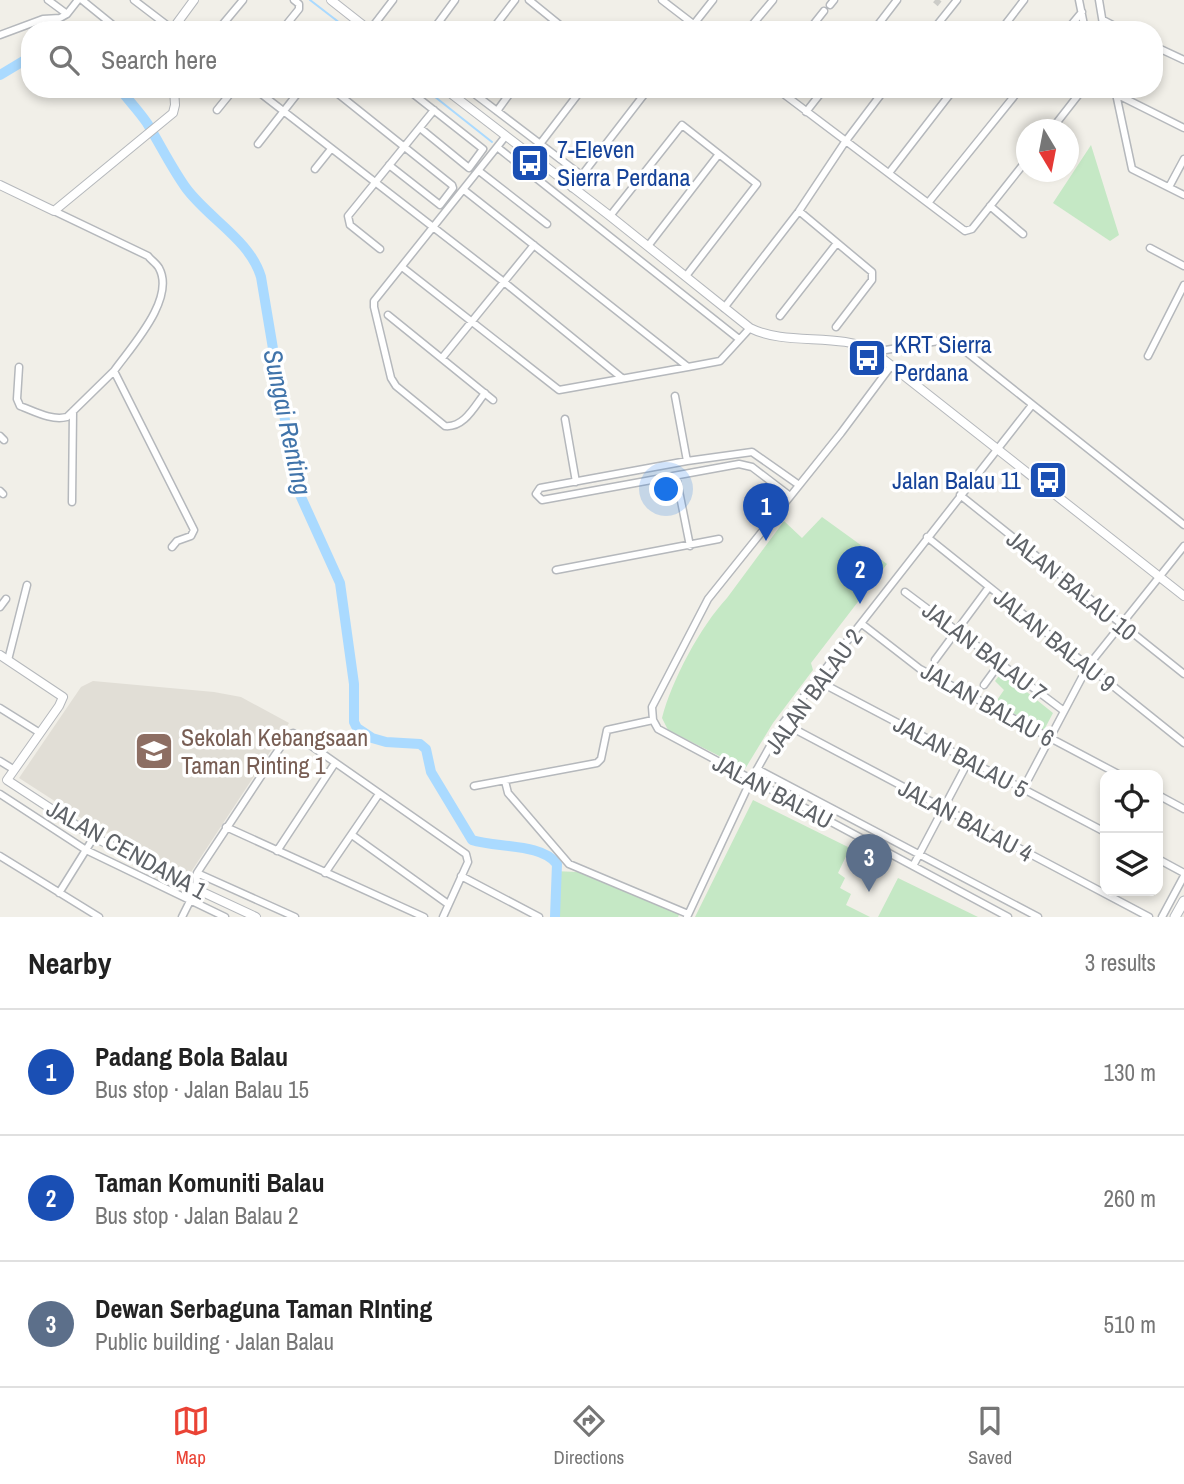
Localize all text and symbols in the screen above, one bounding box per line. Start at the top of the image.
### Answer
search box [21,21,1163,98]
icon: search [45,41,83,79]
text: Search here [101,42,217,77]
north arrow [1016,119,1079,182]
place label: 7-Eleven Sierra Perdana [557,133,691,193]
bus stop icon: 7-Eleven Sierra Perdana [509,142,551,184]
place label: KRT Sierra Perdana [894,328,992,388]
bus stop icon: KRT Sierra Perdana [846,337,888,379]
water label: Sungai Renting [255,346,321,498]
bus stop icon: Jalan Balau 11 [1027,459,1069,501]
place label: Jalan Balau 11 [892,464,1021,496]
your location [649,472,683,506]
pin: 1 [743,483,789,541]
street label: JALAN BALAU 10 [1000,523,1144,647]
pin: 2 [837,546,883,604]
street label: JALAN BALAU 9 [988,581,1122,699]
street label: JALAN BALAU 7 [916,594,1054,708]
street label: JALAN BALAU 2 [757,622,869,760]
street label: JALAN BALAU 6 [916,654,1060,754]
street label: JALAN BALAU 5 [888,707,1034,805]
place label: Sekolah Kebangsaan Taman Rinting 1 [181,721,368,781]
school or university icon: Sekolah Kebangsaan Taman Rinting 1 [133,730,175,772]
street label: JALAN BALAU [708,746,838,836]
map controls [1100,770,1163,896]
button: locate [1100,770,1163,833]
street label: JALAN BALAU 4 [893,771,1039,869]
street label: JALAN CENDANA 1 [41,792,213,906]
button: layers [1100,833,1163,896]
pin: 3 [846,834,892,892]
text: Nearby [28,943,111,983]
text: 3 results [1085,947,1156,978]
text: Padang Bola Balau [95,1039,288,1074]
text: 1 [46,1057,56,1088]
text: 130 m [1104,1057,1156,1088]
text: Bus stop · Jalan Balau 15 [95,1074,309,1105]
text: Taman Komuniti Balau [95,1165,324,1200]
text: 2 [46,1183,56,1214]
text: 260 m [1104,1183,1156,1214]
text: Bus stop · Jalan Balau 2 [95,1200,298,1231]
text: Dewan Serbaguna Taman RInting [95,1291,432,1326]
text: 3 [46,1309,56,1340]
text: 510 m [1104,1309,1156,1340]
text: Public building · Jalan Balau [95,1326,334,1357]
tab: Map [172,1402,210,1470]
tab: Directions [553,1402,624,1470]
tab: Saved [968,1402,1012,1470]

